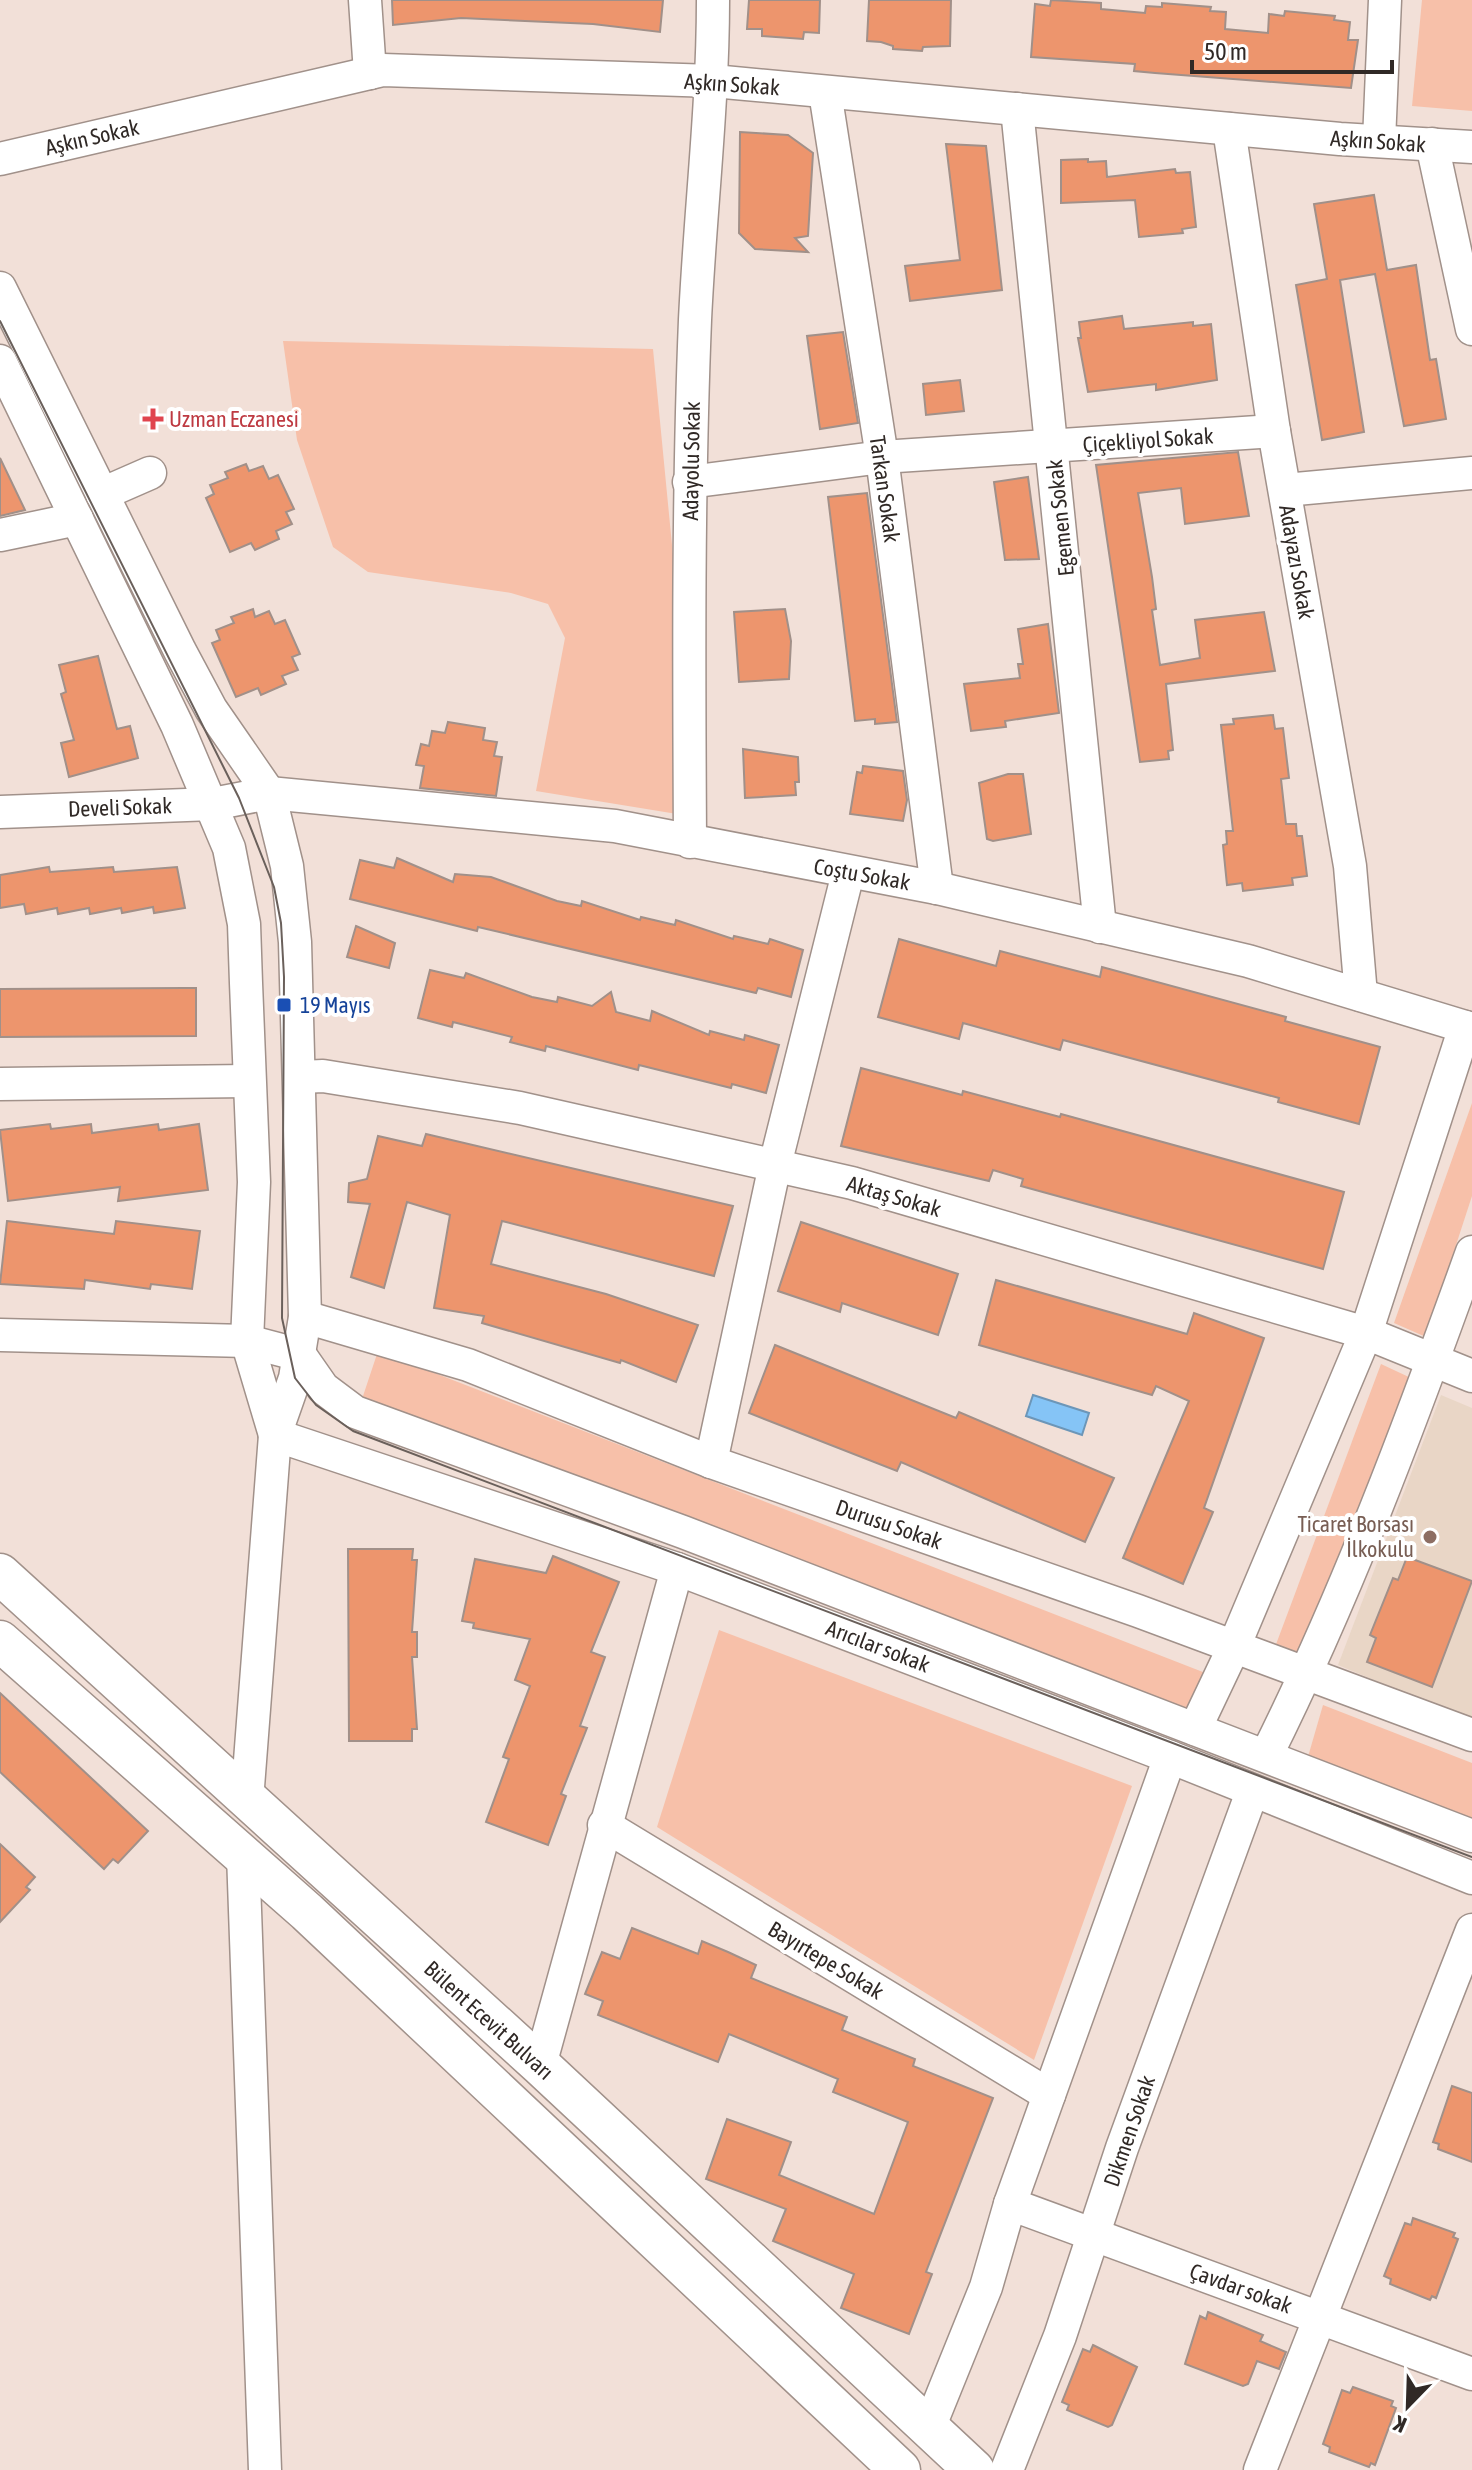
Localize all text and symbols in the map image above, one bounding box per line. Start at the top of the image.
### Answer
scale bar [1192,24,1392,74]
text: 50 m [1204,38,1247,65]
street label: Aşkın Sokak [683,68,781,100]
street label: Aşkın Sokak [43,114,142,160]
street label: Aşkın Sokak [1329,125,1427,157]
street label: Adayolu Sokak [677,401,705,521]
place label: Uzman Eczanesi [169,406,299,432]
marker: Uzman Eczanesi [144,410,162,428]
street label: Çiçekliyol Sokak [1082,422,1214,458]
street label: Tarkan Sokak [865,434,905,544]
street label: Egemen Sokak [1041,458,1079,578]
street label: Adayazı Sokak [1274,503,1320,622]
street label: Develi Sokak [68,792,173,822]
street label: Coştu Sokak [812,853,912,895]
place label: 19 Mayıs [300,992,371,1018]
marker: 19 Mayıs [275,996,293,1014]
street label: Aktaş Sokak [844,1170,944,1222]
street label: Durusu Sokak [832,1494,946,1554]
place label: Ticaret Borsası İlkokulu [1297,1511,1414,1562]
marker: Ticaret Borsası İlkokulu [1421,1528,1439,1546]
street label: Arıcılar sokak [823,1614,934,1678]
street label: Bayırtepe Sokak [764,1915,889,2005]
street label: Bülent Ecevit Bulvarı [419,1955,559,2085]
street label: Dikmen Sokak [1098,2072,1160,2190]
street label: Çavdar sokak [1186,2258,1296,2319]
north arrow [1368,2366,1448,2446]
text: K [1390,2410,1410,2438]

